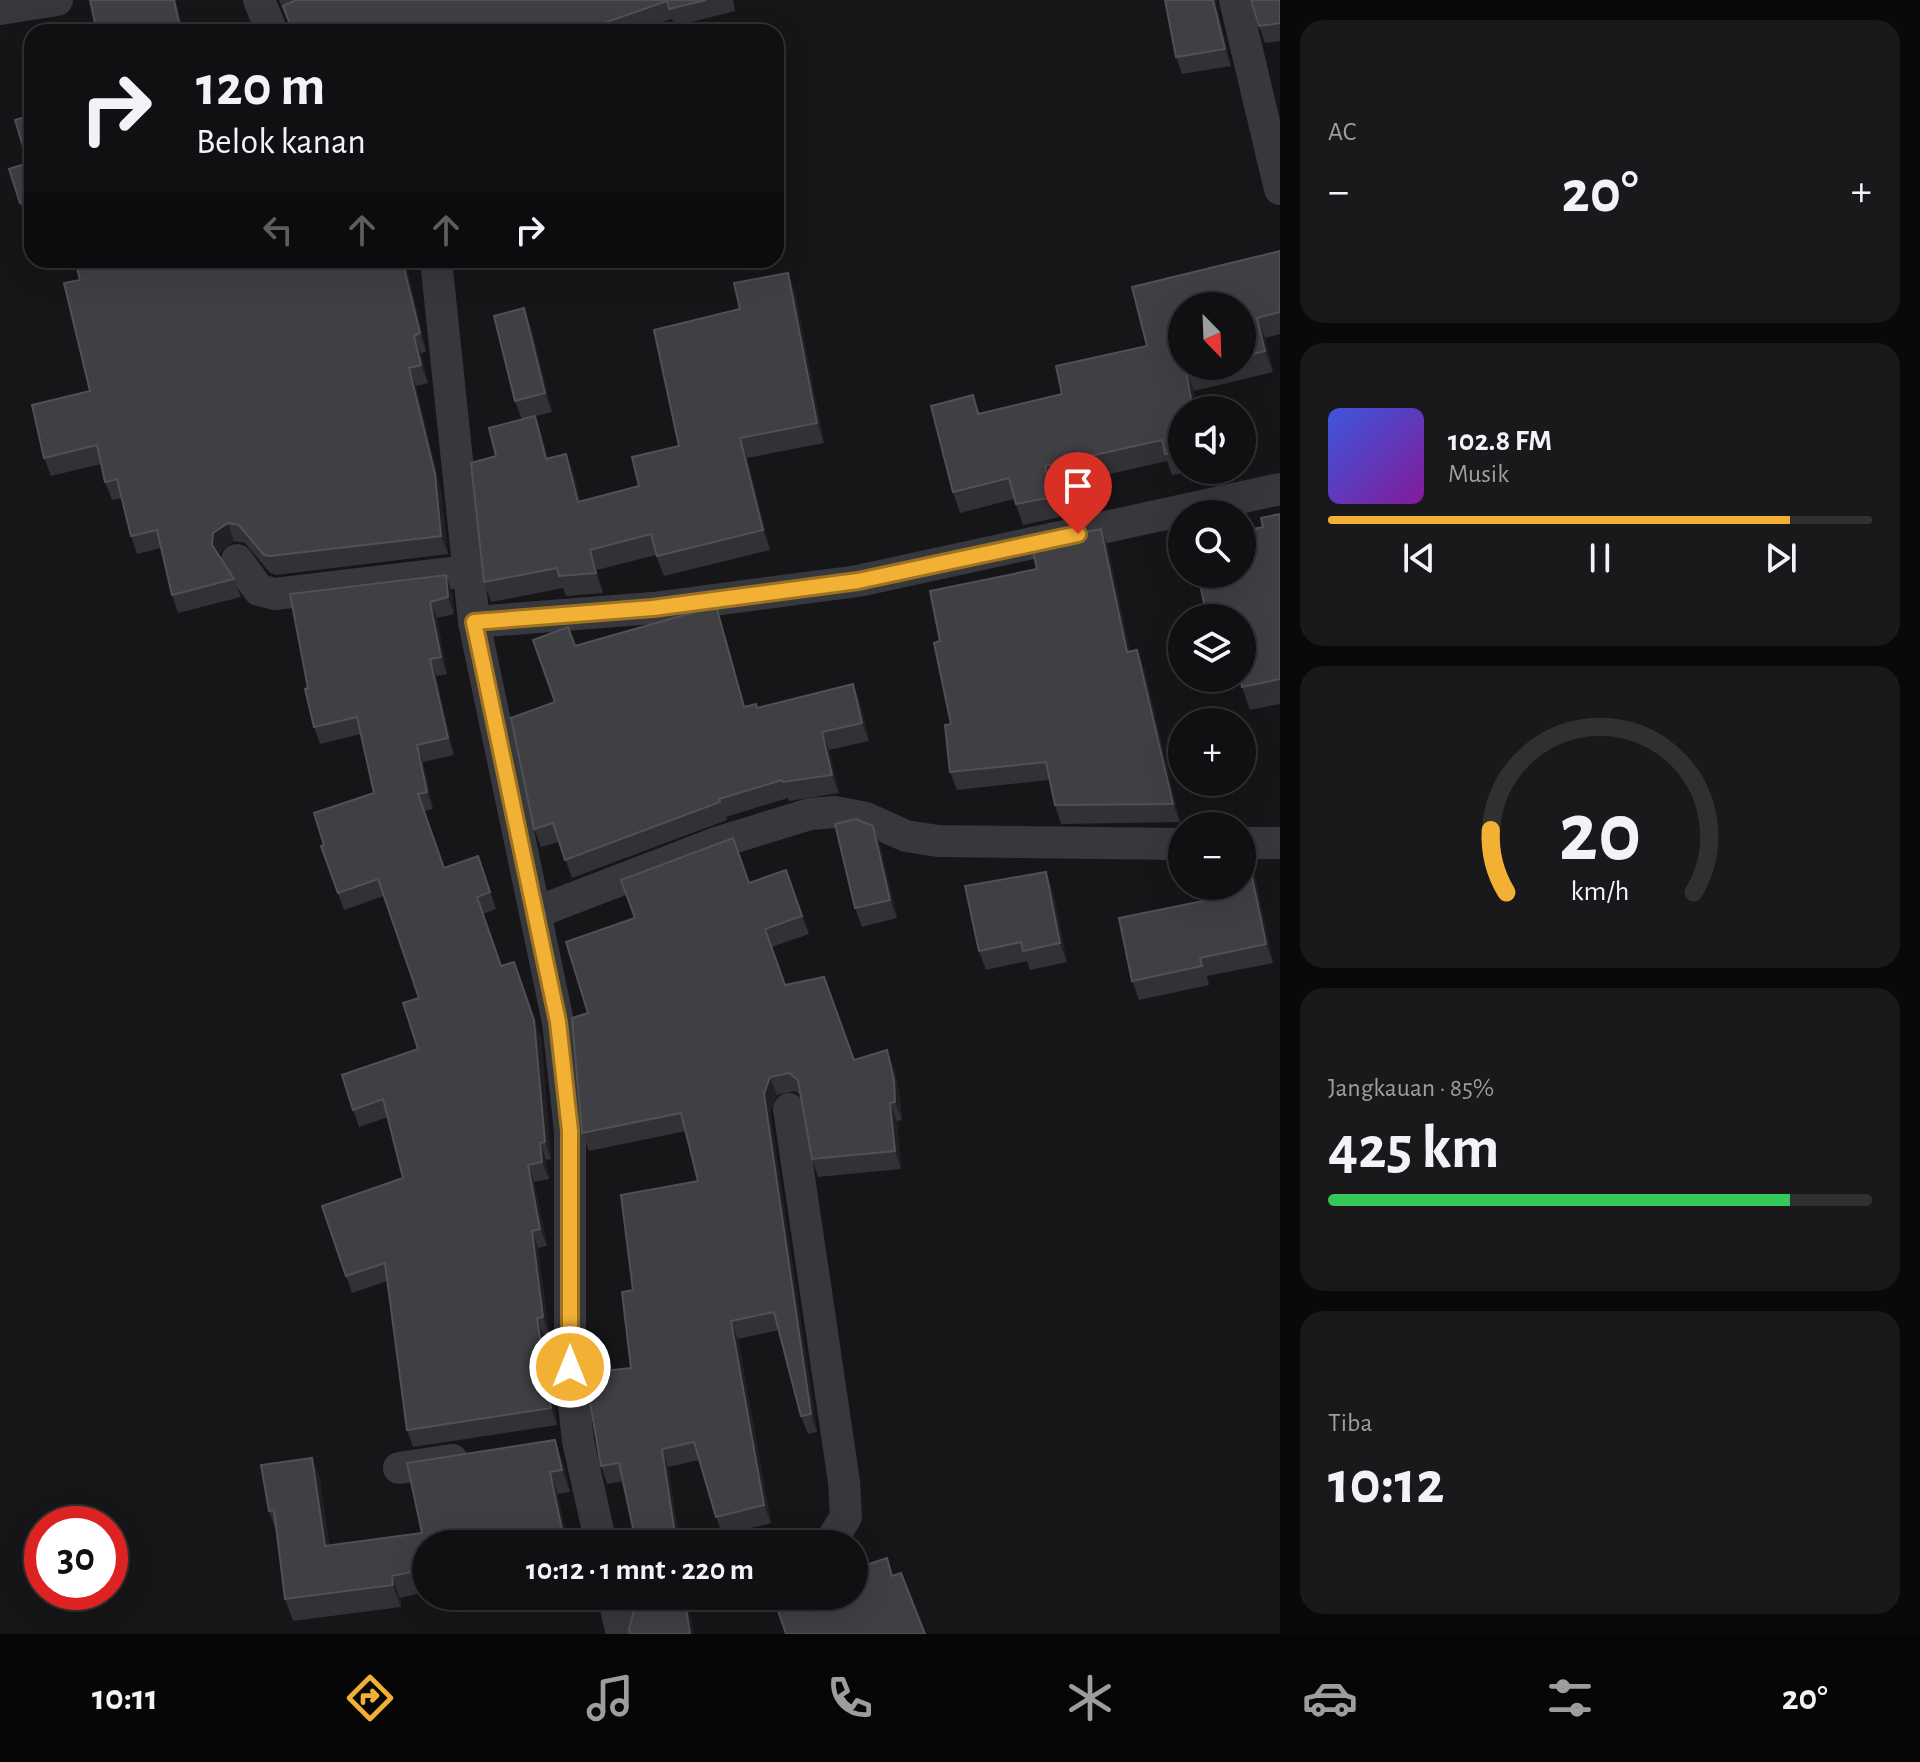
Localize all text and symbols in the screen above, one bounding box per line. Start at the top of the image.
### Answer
icon: right [64,56,168,160]
text: 120 m [196,59,325,115]
text: AC [1328,119,1356,145]
text: Belok kanan [196,124,366,160]
text: 20° [1561,163,1639,223]
text: − [1328,170,1349,214]
text: + [1851,170,1872,214]
icon: left [256,208,300,252]
icon: ahead [340,208,384,252]
icon: ahead [424,208,468,252]
icon: right [508,208,552,252]
north arrow [1168,292,1256,380]
map controls [1168,292,1256,900]
button: sound [1168,396,1256,484]
text: 102.8 FM [1448,426,1552,456]
pin [1044,452,1112,534]
text: Musik [1448,461,1509,487]
icon: arrive [1056,464,1100,508]
button: search [1168,500,1256,588]
icon: previous [1397,536,1441,580]
icon: pause [1578,536,1622,580]
icon: next [1759,536,1803,580]
button: layers [1168,604,1256,692]
button: + [1168,708,1256,796]
text: 20 [1559,792,1641,876]
button: − [1168,812,1256,900]
text: km/h [1571,877,1629,906]
text: Jangkauan · 85% [1328,1075,1494,1101]
text: 425 km [1328,1119,1500,1179]
position arrow [528,1325,612,1409]
text: Tiba [1328,1410,1372,1436]
text: 10:12 [1328,1454,1444,1514]
speed limit sign: 30 [24,1506,128,1610]
text: 10:12 · 1 mnt · 220 m [526,1555,754,1585]
icon: directions [342,1670,398,1726]
icon: music [582,1670,638,1726]
icon: phone [822,1670,878,1726]
icon: climate [1062,1670,1118,1726]
icon: car [1302,1670,1358,1726]
icon: filters [1542,1670,1598,1726]
text: 10:11 [92,1680,158,1716]
text: 20° [1782,1680,1828,1716]

